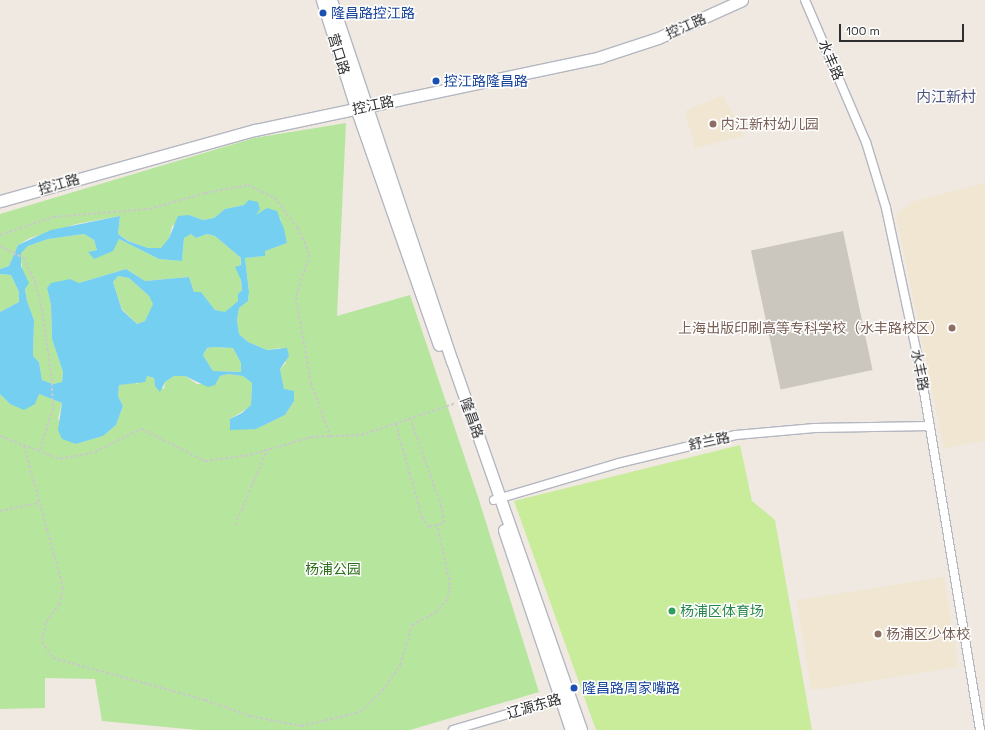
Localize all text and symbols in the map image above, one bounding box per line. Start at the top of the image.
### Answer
place label: 隆昌路控江路 [331,5,415,21]
marker: 隆昌路控江路 [318,8,328,18]
street label: 控江路 [663,10,709,42]
scale bar [841,16,966,42]
text: 100 m [846,23,880,39]
street label: 营口路 [325,31,353,77]
street label: 水丰路 [815,37,847,83]
place label: 控江路隆昌路 [444,73,528,89]
marker: 控江路隆昌路 [431,76,441,86]
district label: 内江新村 [916,88,976,106]
street label: 控江路 [351,92,395,118]
place label: 内江新村幼儿园 [721,116,819,132]
marker: 内江新村幼儿园 [708,119,718,129]
street label: 控江路 [36,170,82,198]
place label: 上海出版印刷高等专科学校（水丰路校区） [678,320,944,336]
marker: 上海出版印刷高等专科学校（水丰路校区） [947,323,957,333]
street label: 水丰路 [908,348,932,392]
street label: 隆昌路 [457,395,487,441]
street label: 舒兰路 [687,428,731,454]
park label: 杨浦公园 [305,561,361,577]
place label: 杨浦区体育场 [680,603,764,619]
marker: 杨浦区体育场 [667,606,677,616]
place label: 杨浦区少体校 [886,626,970,642]
marker: 杨浦区少体校 [873,629,883,639]
place label: 隆昌路周家嘴路 [582,680,680,696]
marker: 隆昌路周家嘴路 [569,683,579,693]
street label: 辽源东路 [505,690,563,722]

